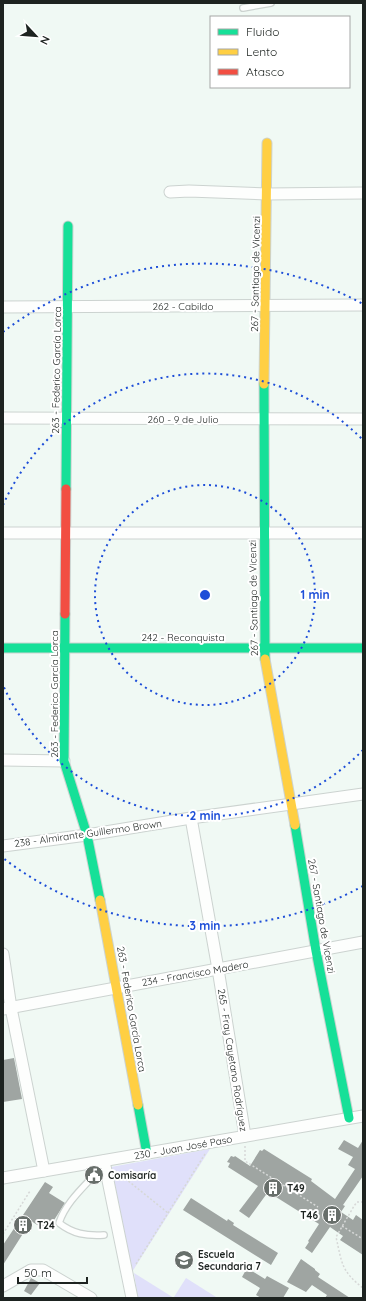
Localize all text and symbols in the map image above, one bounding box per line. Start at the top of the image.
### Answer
north arrow [16,16,56,56]
legend [210,16,350,88]
text: Fluido [246,24,279,39]
text: N [37,34,53,47]
text: Lento [246,44,277,59]
text: Atasco [246,64,284,79]
street label: 267 - Santiago de Vicenzi [248,216,263,332]
street label: 262 - Cabildo [153,300,213,313]
street label: 263 - Federico García Lorca [49,306,64,434]
street label: 260 - 9 de Julio [148,413,218,426]
street label: 267 - Santiago de Vicenzi [246,540,261,656]
text: 1 min [300,587,330,602]
centre of rings [198,588,212,602]
street label: 263 - Federico García Lorca [48,630,61,758]
street label: 242 - Reconquista [142,631,224,644]
text: 2 min [189,808,221,823]
street label: 238 - Almirante Guillermo Brown [13,817,163,850]
street label: 267 - Santiago de Vicenzi [305,858,338,974]
text: 3 min [190,918,220,933]
street label: 263 - Federico García Lorca [114,945,149,1073]
street label: 234 - Francisco Madero [141,958,250,989]
street label: 265 - Fray Cayetano Rodríguez [215,988,250,1133]
street label: 230 - Juan José Paso [133,1132,233,1163]
public building icon: Comisaría [83,1164,105,1186]
place label: Comisaría [108,1169,156,1182]
building icon: T49 [262,1177,284,1199]
place label: T49 [287,1182,305,1195]
building icon: T46 [321,1204,343,1226]
place label: T46 [300,1209,318,1222]
building icon: T24 [12,1214,34,1236]
place label: T24 [37,1219,55,1232]
place label: Escuela Secundaria 7 [198,1248,261,1273]
school or university icon: Escuela Secundaria 7 [173,1249,195,1271]
scale bar [18,1259,87,1285]
text: 50 m [24,1265,52,1280]

